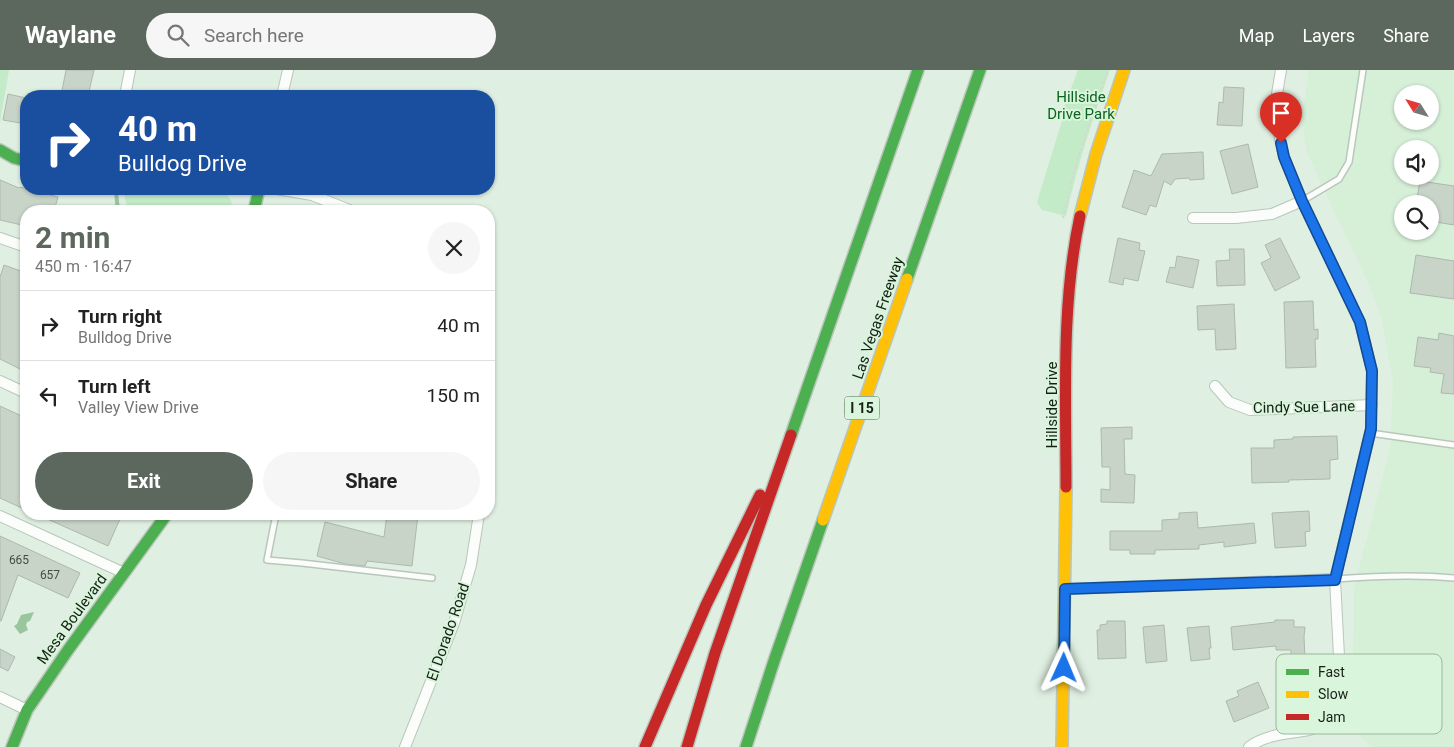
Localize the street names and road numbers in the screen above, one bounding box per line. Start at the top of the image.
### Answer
street label: Las Vegas Freeway [849,254,907,382]
street label: Hillside Drive [1043,362,1061,448]
road number: I 15 [844,396,880,419]
street label: Cindy Sue Lane [1253,397,1355,417]
street label: Mesa Boulevard [33,570,111,668]
street label: El Dorado Road [423,581,473,683]

